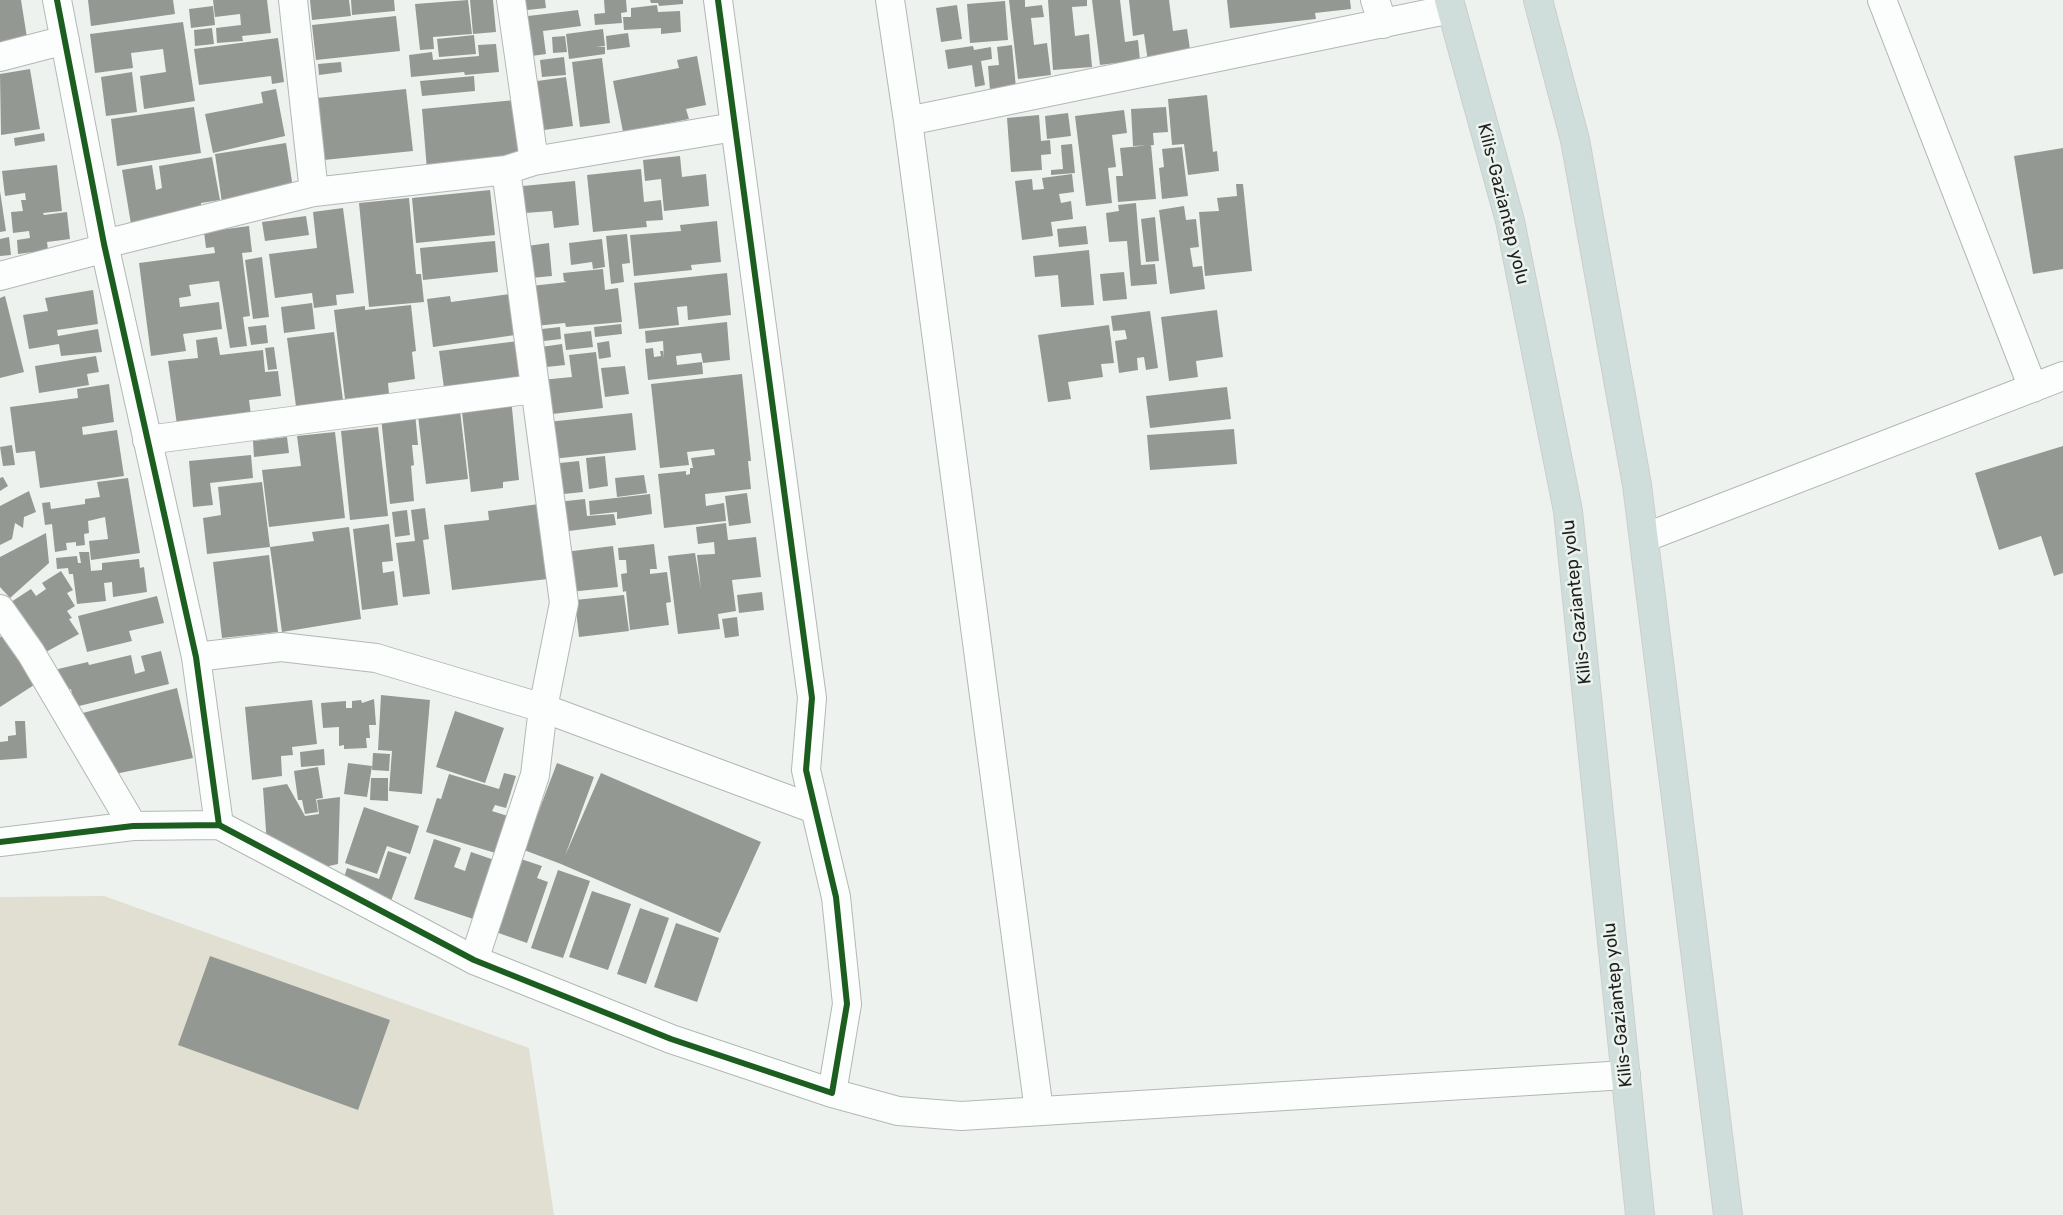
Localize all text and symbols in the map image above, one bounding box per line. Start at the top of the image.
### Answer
street label: Kilis-Gaziantep yolu [1473,121,1533,287]
street label: Kilis-Gaziantep yolu [1558,519,1596,685]
street label: Kilis-Gaziantep yolu [1599,922,1637,1088]

